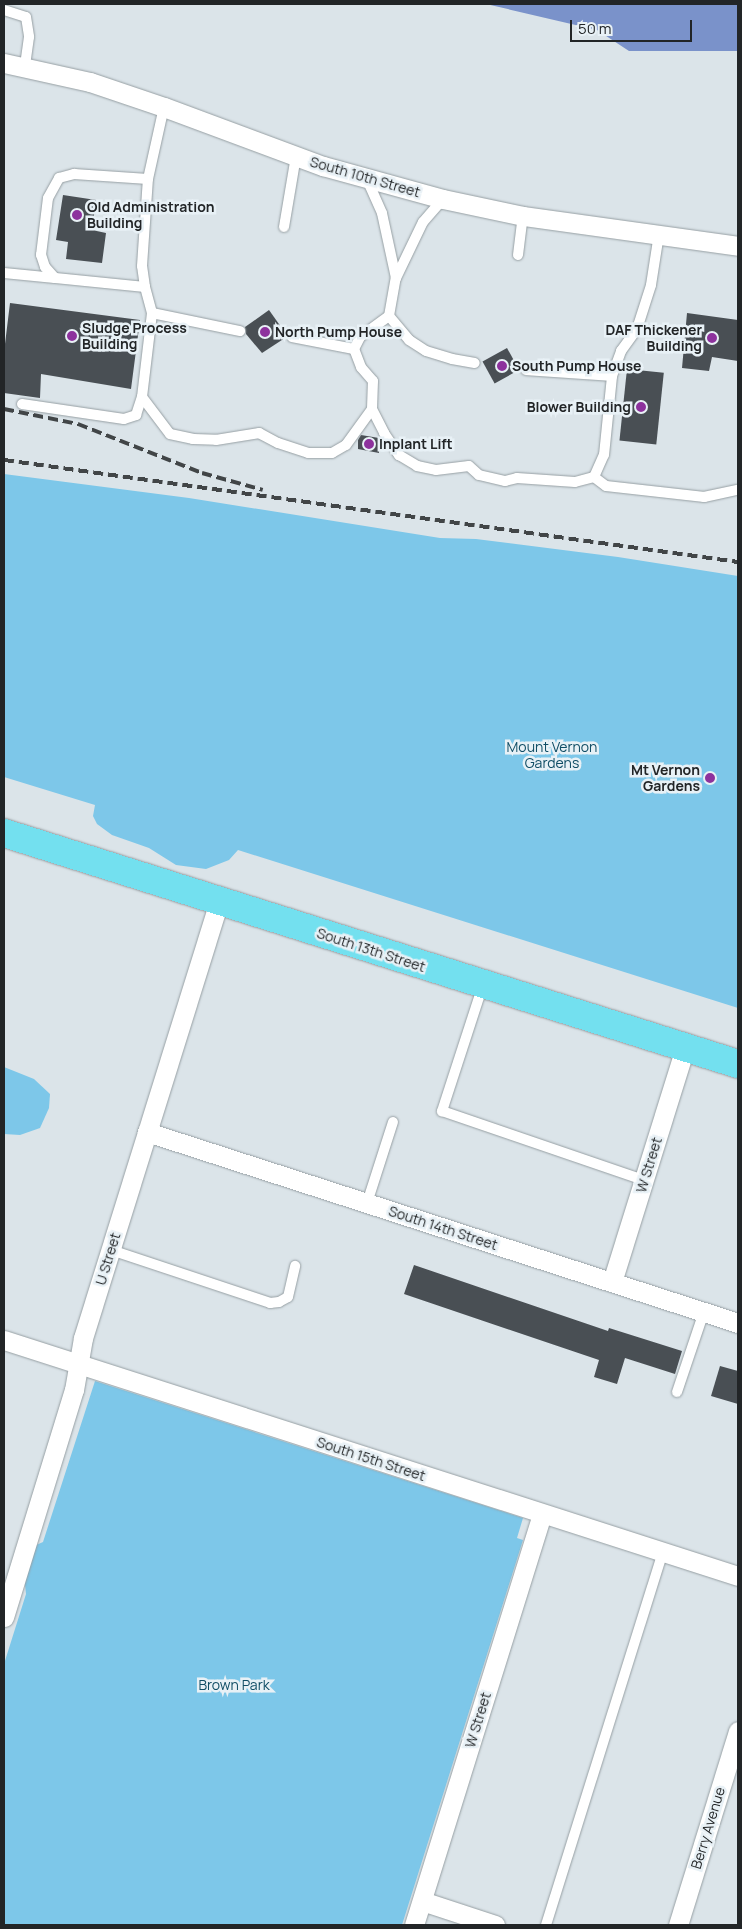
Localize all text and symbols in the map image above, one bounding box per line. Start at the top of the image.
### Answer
scale bar [572,10,694,42]
text: 50 m [578,18,612,39]
street label: South 10th Street [308,153,422,201]
place label: Old Administration Building [87,199,215,232]
marker: Old Administration Building [71,209,83,221]
place label: Sludge Process Building [82,320,187,352]
place label: DAF Thickener Building [605,322,702,354]
place label: North Pump House [275,324,402,340]
marker: North Pump House [259,326,271,338]
marker: Sludge Process Building [66,330,78,342]
marker: DAF Thickener Building [706,332,718,344]
place label: South Pump House [512,358,641,374]
marker: South Pump House [496,360,508,372]
place label: Blower Building [527,399,631,415]
marker: Blower Building [635,401,647,413]
place label: Inplant Lift [379,436,453,452]
marker: Inplant Lift [363,438,375,450]
park label: Mount Vernon Gardens [507,739,597,772]
place label: Mt Vernon Gardens [631,762,700,794]
marker: Mt Vernon Gardens [704,772,716,784]
street label: South 13th Street [315,925,427,975]
street label: W Street [633,1135,665,1195]
street label: South 14th Street [386,1202,500,1254]
street label: U Street [92,1231,124,1287]
street label: South 15th Street [315,1433,427,1485]
park label: Brown Park [198,1677,270,1693]
street label: W Street [462,1690,494,1750]
street label: Berry Avenue [688,1785,728,1871]

